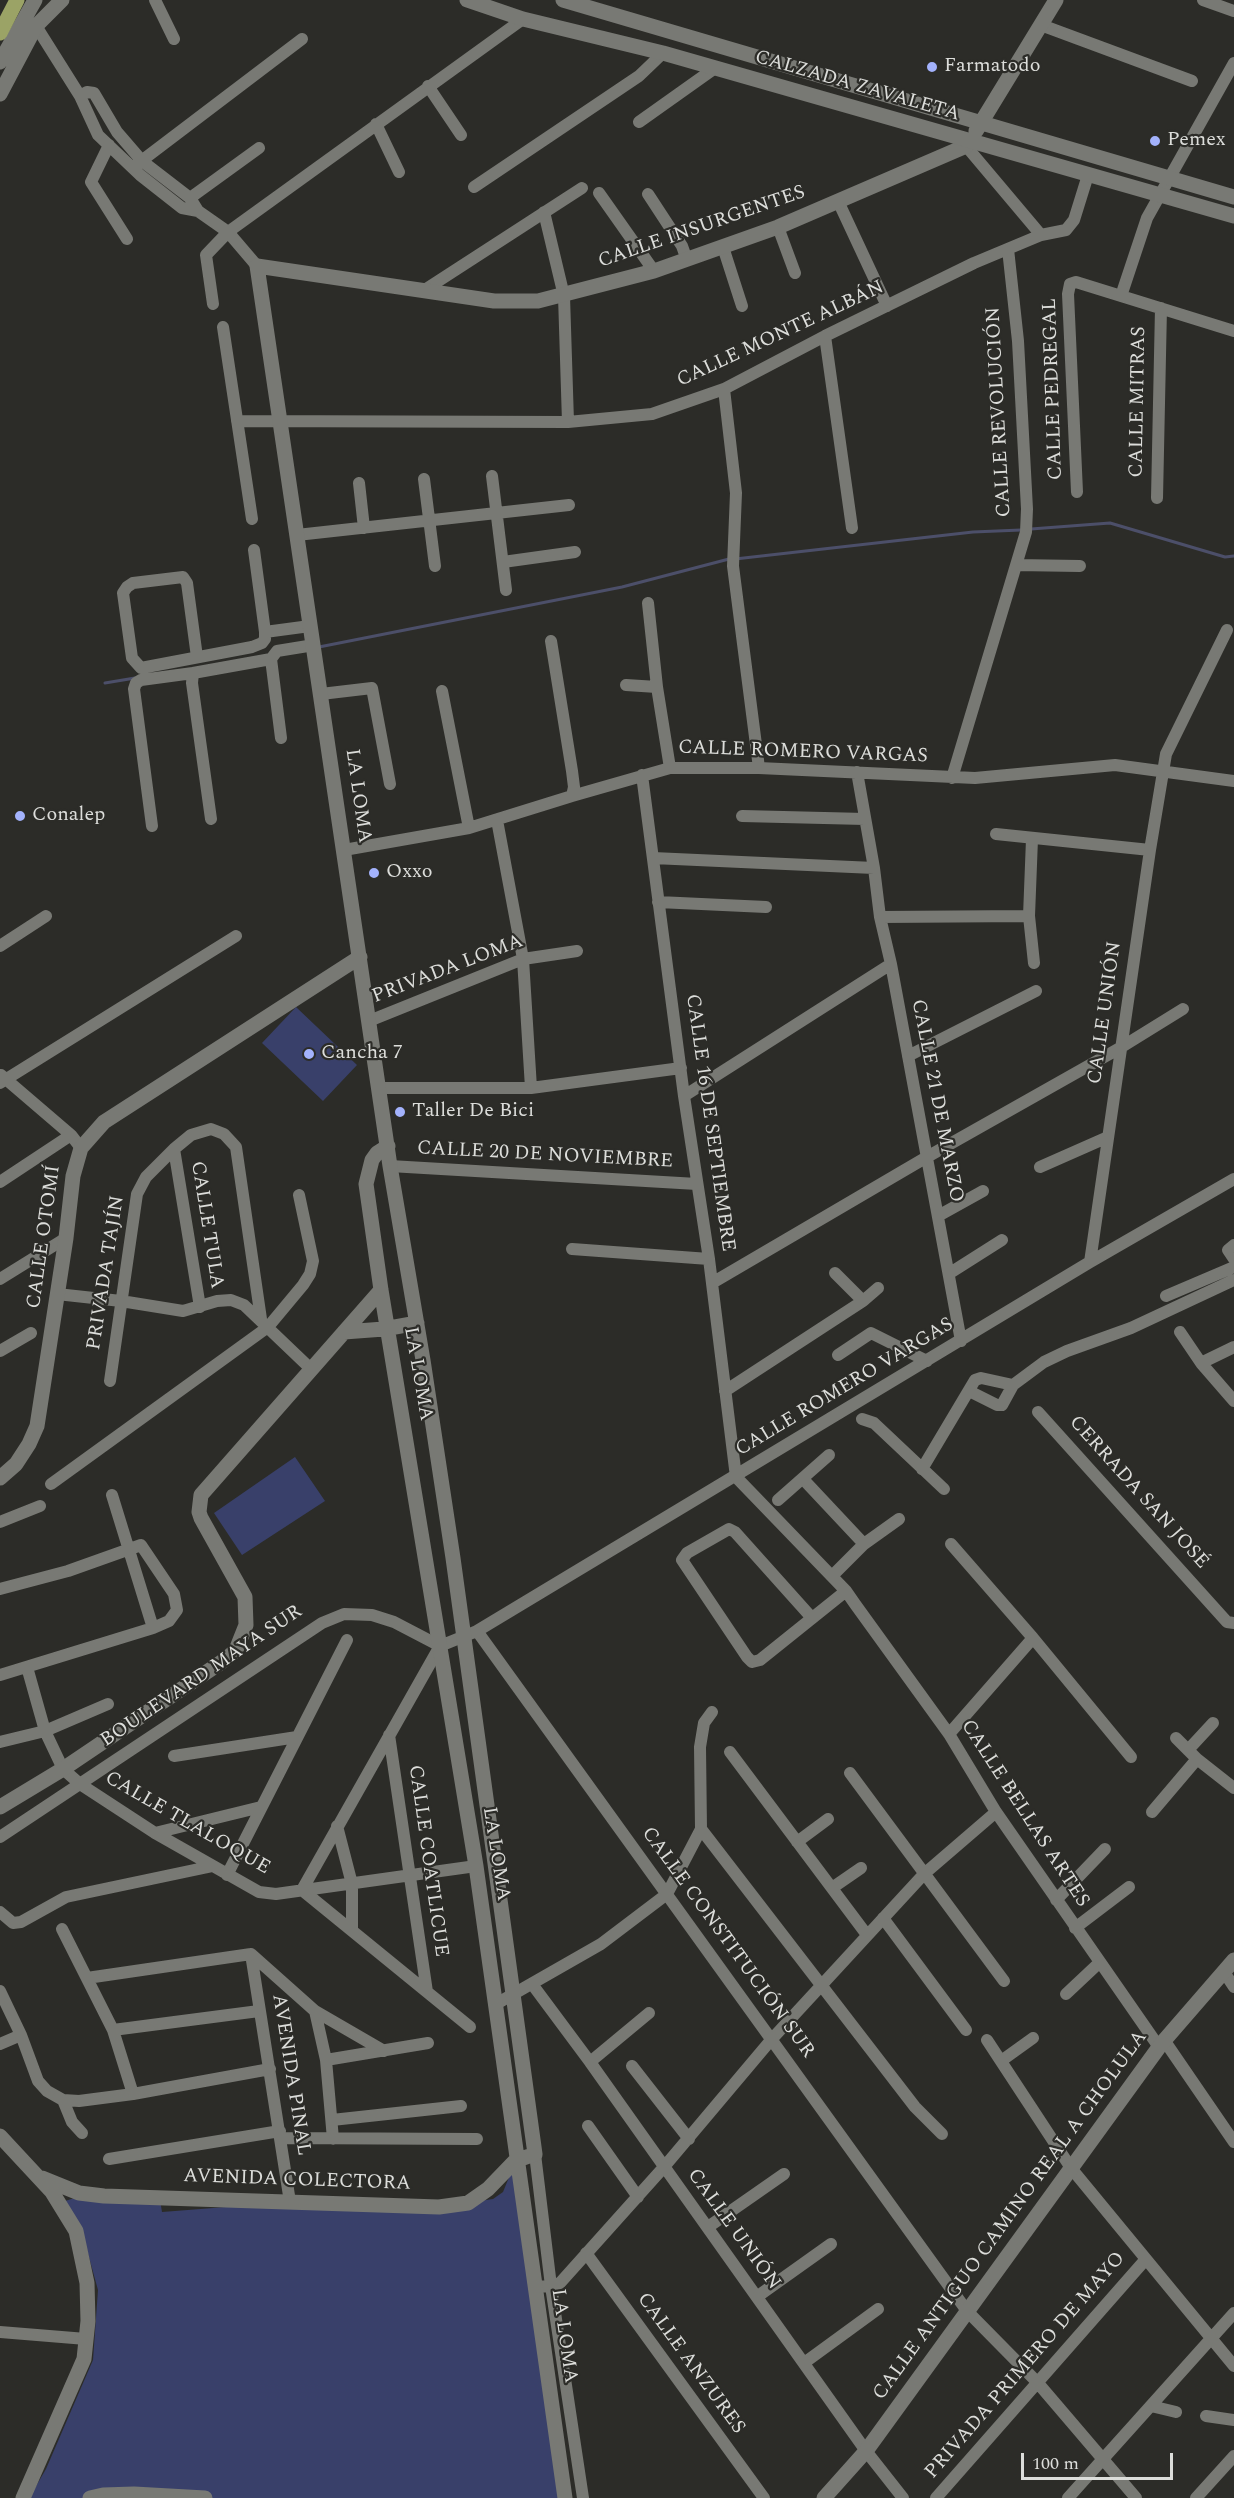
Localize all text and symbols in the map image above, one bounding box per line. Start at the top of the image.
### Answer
street label: CALZADA ZAVALETA [752,46,962,128]
place label: Farmatodo [944,55,1040,79]
marker: Farmatodo [925,60,939,74]
place label: Pemex [1167,129,1226,153]
marker: Pemex [1148,134,1162,148]
street label: CALLE INSURGENTES [595,181,809,275]
street label: CALLE MONTE ALBÁN [674,276,888,394]
street label: CALLE PEDREGAL [1039,298,1069,480]
street label: CALLE REVOLUCIÓN [982,306,1018,518]
street label: CALLE MITRAS [1126,326,1152,478]
street label: CALLE ROMERO VARGAS [678,737,928,769]
street label: LA LOMA [338,747,376,845]
place label: Conalep [32,804,105,828]
marker: Conalep [13,809,27,823]
place label: Oxxo [386,861,433,885]
marker: Oxxo [367,866,381,880]
street label: PRIVADA LOMA [369,930,527,1010]
street label: CALLE UNIÓN [1084,940,1128,1086]
street label: CALLE 16 DE SEPTIEMBRE [679,993,739,1253]
street label: CALLE 21 DE MARZO [905,997,967,1205]
place label: Cancha 7 [321,1042,403,1066]
marker: Cancha 7 [302,1047,316,1061]
place label: Taller De Bici [412,1100,534,1124]
marker: Taller De Bici [393,1105,407,1119]
street label: CALLE 20 DE NOVIEMBRE [416,1137,674,1175]
street label: CALLE TULA [184,1159,228,1291]
street label: CALLE OTOMÍ [23,1164,67,1310]
street label: PRIVADA TAJÍN [83,1194,131,1352]
street label: CALLE ROMERO VARGAS [732,1313,958,1463]
street label: LA LOMA [397,1325,437,1423]
street label: CERRADA SAN JOSÉ [1063,1411,1213,1575]
street label: BOULEVARD MAYA SUR [97,1601,307,1753]
street label: CALLE BELLAS ARTES [954,1716,1094,1912]
street label: CALLE COATLICUE [402,1763,452,1959]
street label: CALLE TLALOQUE [100,1767,274,1881]
street label: LA LOMA [476,1805,514,1903]
street label: CALLE CONSTITUCIÓN SUR [635,1823,819,2063]
street label: AVENIDA PINAL [265,1992,315,2158]
street label: CALLE ANTIGUO CAMINO REAL A CHOLULA [869,2027,1153,2405]
street label: AVENIDA COLECTORA [183,2165,411,2197]
street label: CALLE UNIÓN [681,2165,785,2295]
street label: PRIVADA PRIMERO DE MAYO [921,2248,1131,2484]
street label: LA LOMA [544,2287,582,2385]
street label: CALLE ANZURES [631,2289,749,2439]
scale bar [1024,2441,1176,2479]
text: 100 m [1032,2450,1079,2477]

